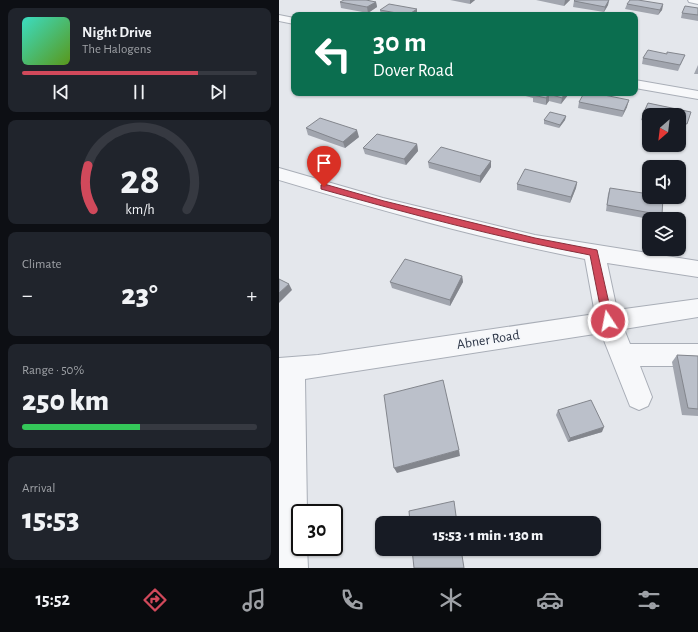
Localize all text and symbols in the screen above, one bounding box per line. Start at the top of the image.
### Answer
text: Night Drive [82,25,152,40]
icon: left [307,28,359,80]
text: 30 m [373,29,426,57]
text: The Halogens [82,43,151,56]
text: Dover Road [373,62,453,80]
icon: previous [50,81,72,103]
icon: pause [128,81,150,103]
icon: next [207,81,229,103]
north arrow [642,108,686,152]
map controls [642,108,686,256]
pin [307,146,341,187]
icon: arrive [313,152,335,174]
text: 28 [119,160,160,201]
button: sound [642,160,686,204]
text: km/h [125,203,154,217]
button: layers [642,212,686,256]
text: Climate [22,258,61,271]
text: 23° [121,280,158,310]
text: − [22,284,33,306]
text: + [246,284,257,306]
position arrow [587,300,629,342]
street label: Abner Road [456,328,521,352]
text: Range · 50% [22,364,84,377]
text: 250 km [22,386,109,416]
text: Arrival [22,482,55,495]
text: 15:53 [22,504,79,534]
speed limit sign: 30 [291,504,343,556]
text: 15:53 · 1 min · 130 m [433,528,543,543]
icon: directions [141,586,169,614]
icon: music [240,586,268,614]
icon: phone [338,586,366,614]
icon: climate [437,586,465,614]
icon: car [536,586,564,614]
icon: filters [635,586,663,614]
text: 15:52 [35,591,70,609]

